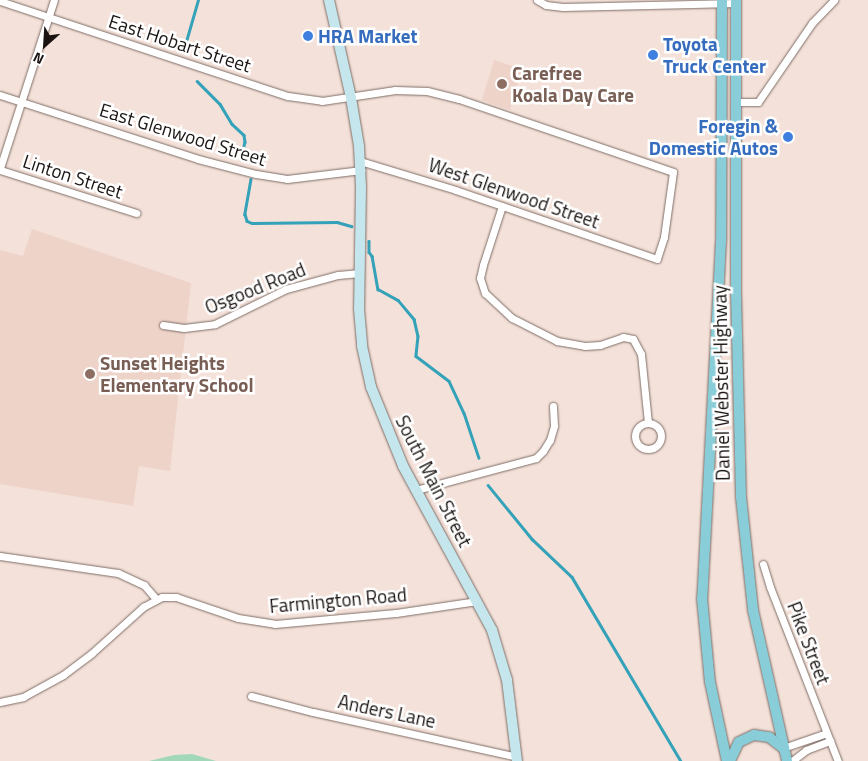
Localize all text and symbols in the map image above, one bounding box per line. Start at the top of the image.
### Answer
street label: East Hobart Street [106,9,254,77]
north arrow [20,20,70,70]
place label: HRA Market [318,25,417,47]
marker: HRA Market [302,30,314,42]
place label: Toyota Truck Center [663,33,766,77]
text: N [29,47,47,70]
marker: Toyota Truck Center [647,49,659,61]
place label: Carefree Koala Day Care [512,62,634,106]
marker: Carefree Koala Day Care [496,78,508,90]
street label: East Glenwood Street [97,98,269,170]
place label: Foregin & Domestic Autos [649,115,778,159]
marker: Foregin & Domestic Autos [782,131,794,143]
street label: Linton Street [20,149,126,203]
street label: West Glenwood Street [426,153,602,233]
street label: Osgood Road [201,257,309,319]
street label: Daniel Webster Highway [708,285,734,481]
place label: Sunset Heights Elementary School [100,352,254,396]
marker: Sunset Heights Elementary School [84,368,96,380]
street label: South Main Street [391,411,477,551]
street label: Farmington Road [268,583,408,617]
street label: Pike Street [783,598,835,688]
street label: Anders Lane [336,690,438,732]

